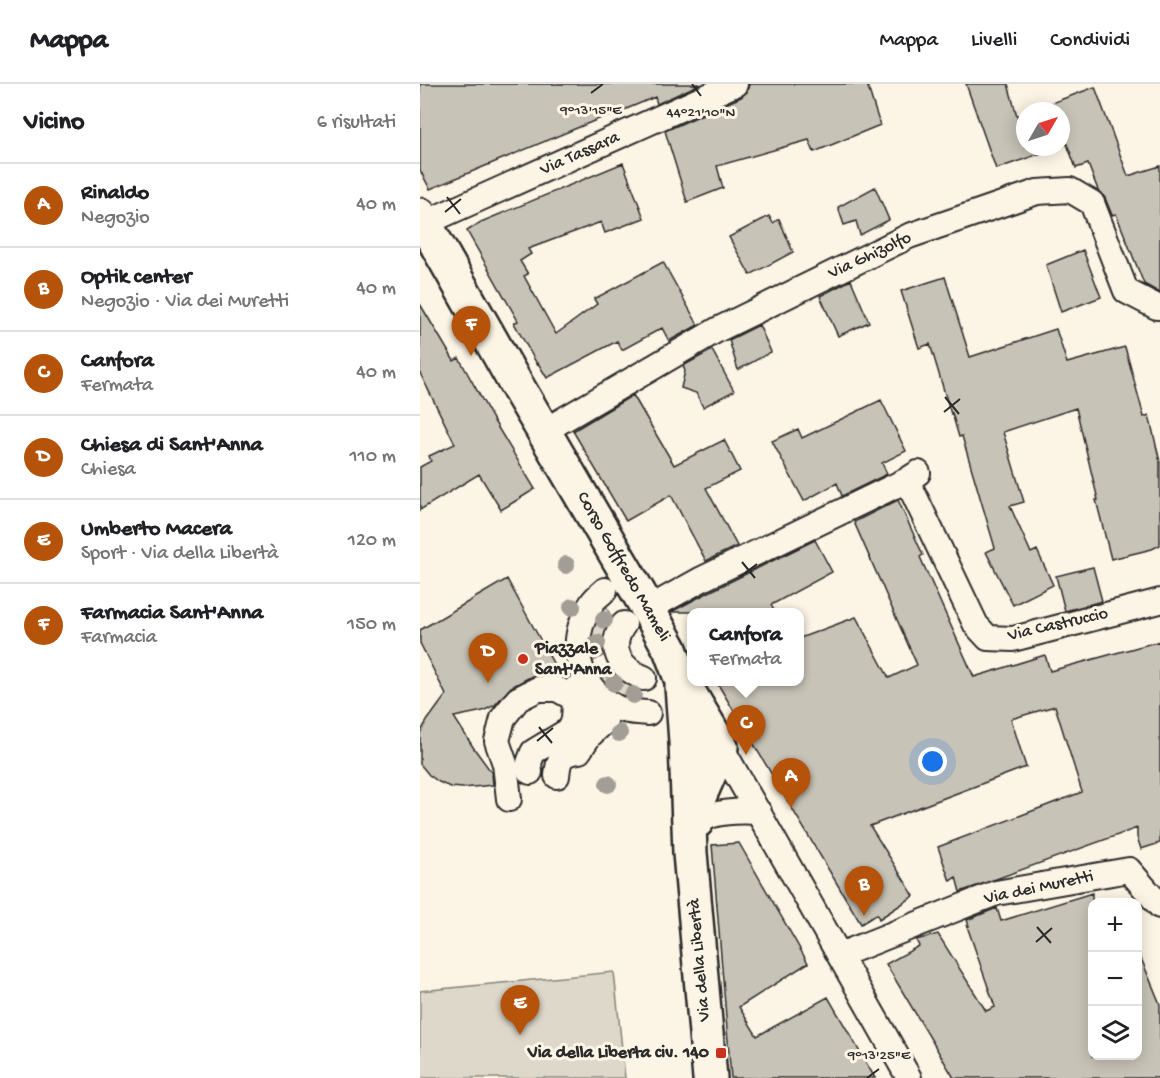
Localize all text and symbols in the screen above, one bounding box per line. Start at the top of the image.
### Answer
text: Mappa [30,25,108,58]
text: Mappa [879,29,938,54]
text: Livelli [971,29,1017,54]
text: Condividi [1050,29,1130,54]
text: 9°13'15"E [559,102,622,120]
north arrow [1016,102,1070,156]
text: 44°21'10"N [667,104,736,122]
text: Vicino [24,108,84,139]
text: 6 risultati [317,112,396,135]
street label: Via Tassara [536,127,624,181]
text: Rinaldo [81,181,149,207]
text: A [38,194,49,217]
text: 40 m [356,194,396,217]
text: Negozio [81,207,150,230]
street label: Via Ghizolfo [824,228,915,285]
text: Optik center [81,265,191,291]
text: B [38,278,49,301]
text: 40 m [356,278,396,301]
text: Negozio · Via dei Muretti [81,291,289,314]
pin: F [452,306,490,356]
text: Canfora [81,349,154,375]
text: C [38,362,49,385]
text: 40 m [356,362,396,385]
text: Fermata [81,375,153,398]
text: Chiesa di Sant'Anna [81,433,263,459]
text: D [37,446,50,469]
text: 110 m [350,446,396,469]
text: Chiesa [81,459,136,482]
street label: Corso Goffredo Mameli [571,488,675,646]
text: Umberto Macera [81,517,232,543]
text: E [37,530,50,553]
text: 120 m [348,530,396,553]
text: Sport · Via della Libertà [81,543,278,566]
text: Farmacia Sant'Anna [81,601,263,627]
street label: Via Castruccio [1005,603,1110,647]
popup [687,608,804,686]
text: F [38,614,49,637]
text: 150 m [347,614,396,637]
text: Canfora [709,623,782,649]
text: Farmacia [81,627,157,650]
pin: D [468,634,508,683]
place label: Piazzale Sant'Anna [534,639,613,681]
text: Fermata [709,649,781,672]
marker: Piazzale Sant'Anna [516,652,530,666]
pin: C [726,706,766,755]
your location [918,747,947,776]
pin: A [772,758,811,808]
pin: B [844,866,884,916]
street label: Via dei Muretti [981,866,1096,910]
street label: Via della Libertà [684,897,716,1023]
map controls [1088,898,1142,1060]
button: + [1088,898,1142,952]
button: − [1088,952,1142,1006]
pin: E [500,986,540,1035]
button: layers [1088,1006,1142,1060]
place label: Via della Liberta civ. 140 [527,1043,710,1064]
marker: Via della Liberta civ. 140 [714,1046,728,1060]
text: 9°13'25"E [847,1047,911,1065]

